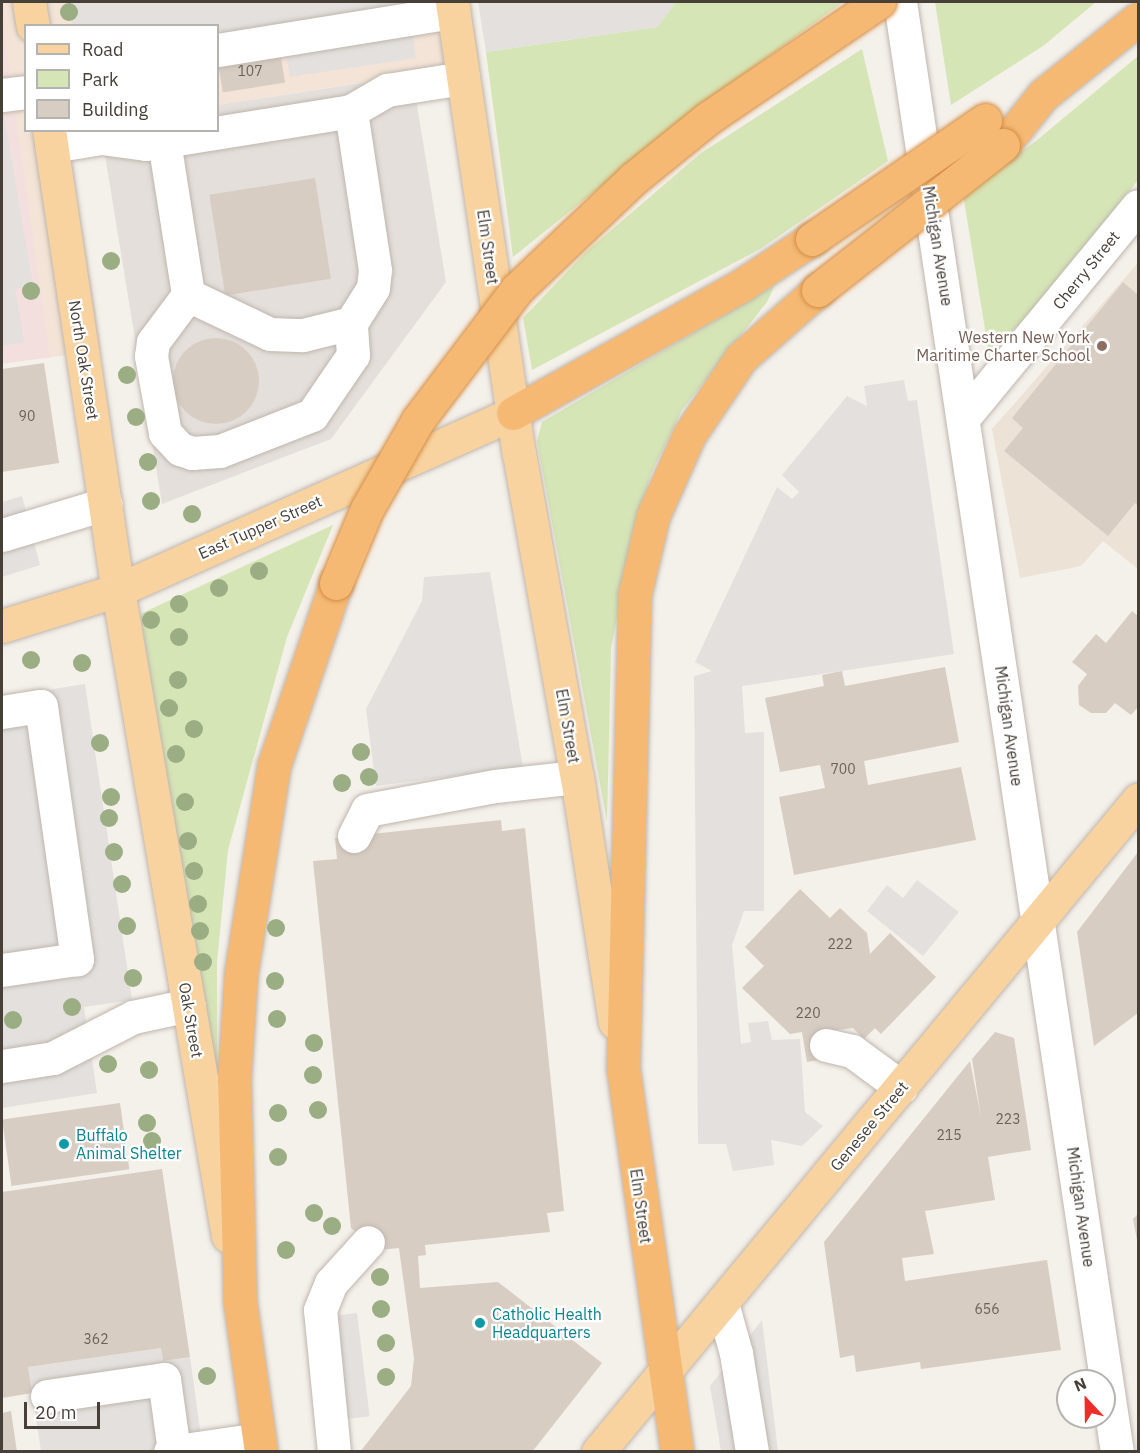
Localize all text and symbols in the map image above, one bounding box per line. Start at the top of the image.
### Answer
legend [24,24,219,132]
text: Road [82,38,123,61]
house number: 107 [237,63,263,79]
text: Park [82,68,118,91]
text: Building [82,98,148,121]
street label: Michigan Avenue [919,185,957,307]
street label: Elm Street [473,208,503,286]
street label: Cherry Street [1049,227,1123,313]
street label: North Oak Street [65,299,103,421]
place label: Western New York Maritime Charter School [916,327,1090,365]
marker: Western New York Maritime Charter School [1095,339,1109,353]
house number: 90 [19,408,35,424]
street label: East Tupper Street [195,491,325,563]
street label: Michigan Avenue [991,665,1027,787]
street label: Elm Street [552,687,584,765]
house number: 700 [830,761,856,777]
house number: 222 [827,936,853,952]
street label: Oak Street [175,981,207,1059]
house number: 220 [795,1005,821,1021]
street label: Genesee Street [826,1077,912,1175]
house number: 223 [995,1111,1021,1127]
place label: Buffalo Animal Shelter [76,1125,182,1163]
house number: 215 [936,1127,962,1143]
marker: Buffalo Animal Shelter [57,1137,71,1151]
street label: Michigan Avenue [1063,1146,1099,1268]
street label: Elm Street [626,1167,656,1245]
house number: 656 [974,1301,1000,1317]
place label: Catholic Health Headquarters [492,1304,602,1342]
marker: Catholic Health Headquarters [473,1316,487,1330]
house number: 362 [83,1331,109,1347]
north arrow [1056,1369,1116,1429]
text: N [1071,1373,1089,1396]
scale bar [27,1390,104,1428]
text: 20 m [35,1401,77,1424]

